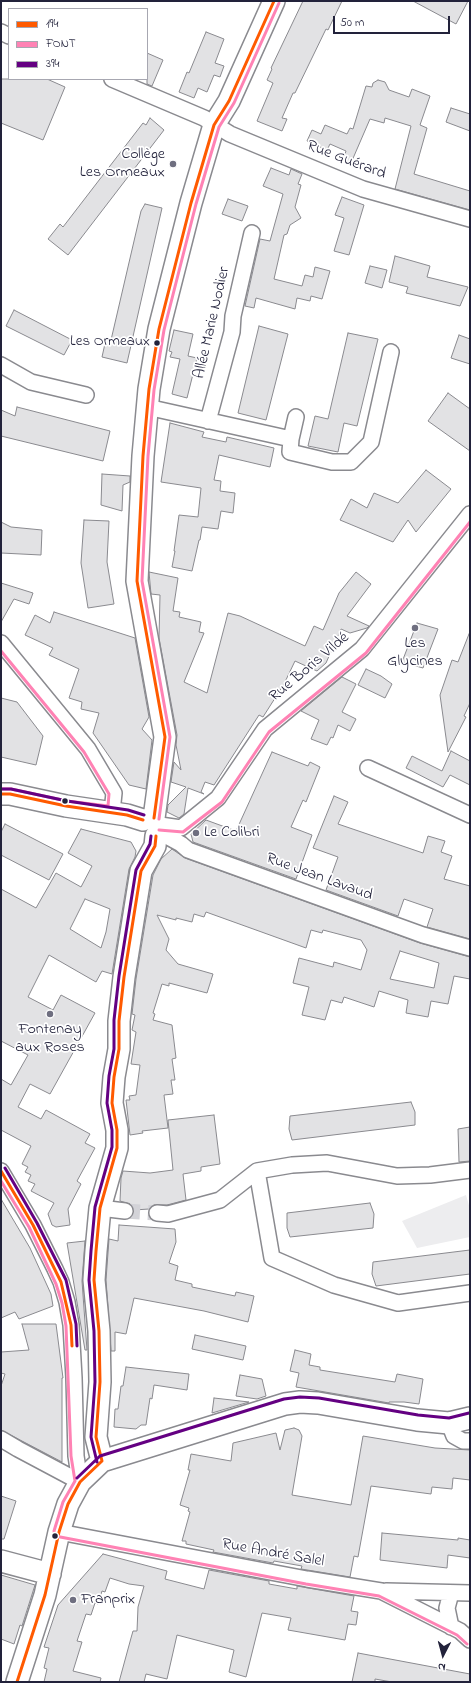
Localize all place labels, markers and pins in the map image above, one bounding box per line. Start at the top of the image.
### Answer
place label: Collège Les Ormeaux [80,145,165,183]
marker: Collège Les Ormeaux [168,159,178,169]
place label: Les Ormeaux [70,334,150,352]
marker: Les Ormeaux [152,338,162,348]
marker: Les Glycines [410,623,420,633]
place label: Les Glycines [387,634,443,672]
unlabelled marker [60,796,70,806]
place label: Le Colibri [204,823,260,843]
marker: Le Colibri [191,828,201,838]
marker: Fontenay aux Roses [45,1009,55,1019]
place label: Fontenay aux Roses [15,1020,85,1058]
unlabelled marker [50,1531,60,1541]
place label: Franprix [81,1590,135,1610]
marker: Franprix [68,1595,78,1605]

